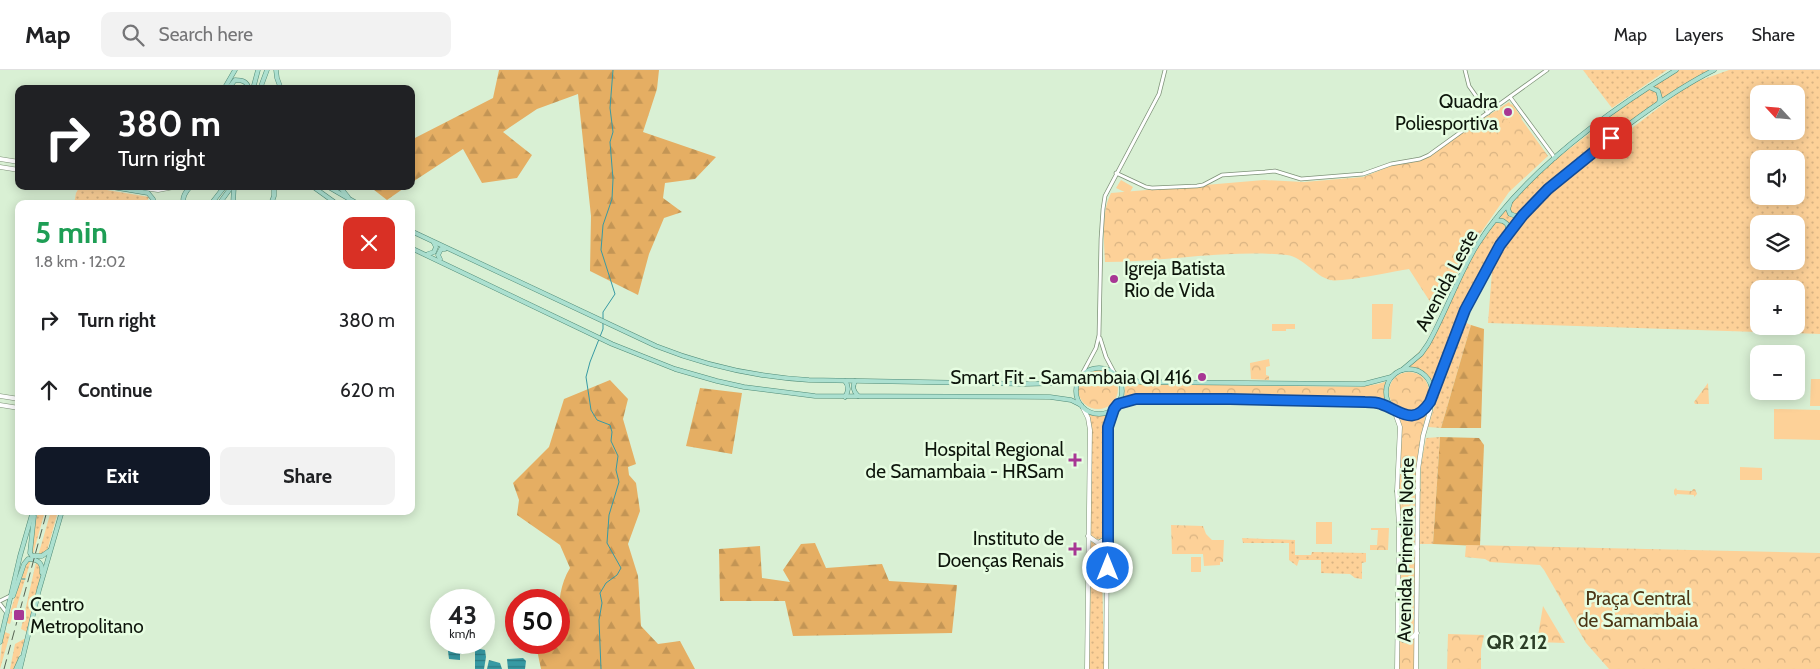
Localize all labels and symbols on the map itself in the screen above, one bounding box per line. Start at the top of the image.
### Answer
north arrow [1750,85,1805,140]
place label: Quadra Poliesportiva [1395,90,1498,135]
marker: Quadra Poliesportiva [1502,106,1514,118]
pin [1590,117,1632,159]
street label: Avenida Leste [1410,225,1483,335]
place label: Igreja Batista Rio de Vida [1124,257,1225,302]
marker: Igreja Batista Rio de Vida [1108,273,1120,285]
place label: Smart Fit - Samambaia QI 416 [950,366,1192,389]
marker: Smart Fit - Samambaia QI 416 [1196,371,1208,383]
place label: Hospital Regional de Samambaia - HRSam [866,438,1065,483]
marker: Hospital Regional de Samambaia - HRSam [1068,453,1082,467]
street label: Avenida Primeira Norte [1392,457,1419,642]
place label: Instituto de Doenças Renais [937,527,1064,572]
position arrow [1081,541,1133,593]
marker: Instituto de Doenças Renais [1068,542,1082,556]
park label: Praça Central de Samambaia [1578,587,1698,632]
speed limit sign: 50 [505,589,570,654]
place label: Centro Metropolitano [30,593,144,638]
marker: Centro Metropolitano [12,608,26,622]
district label: QR 212 [1487,630,1547,654]

